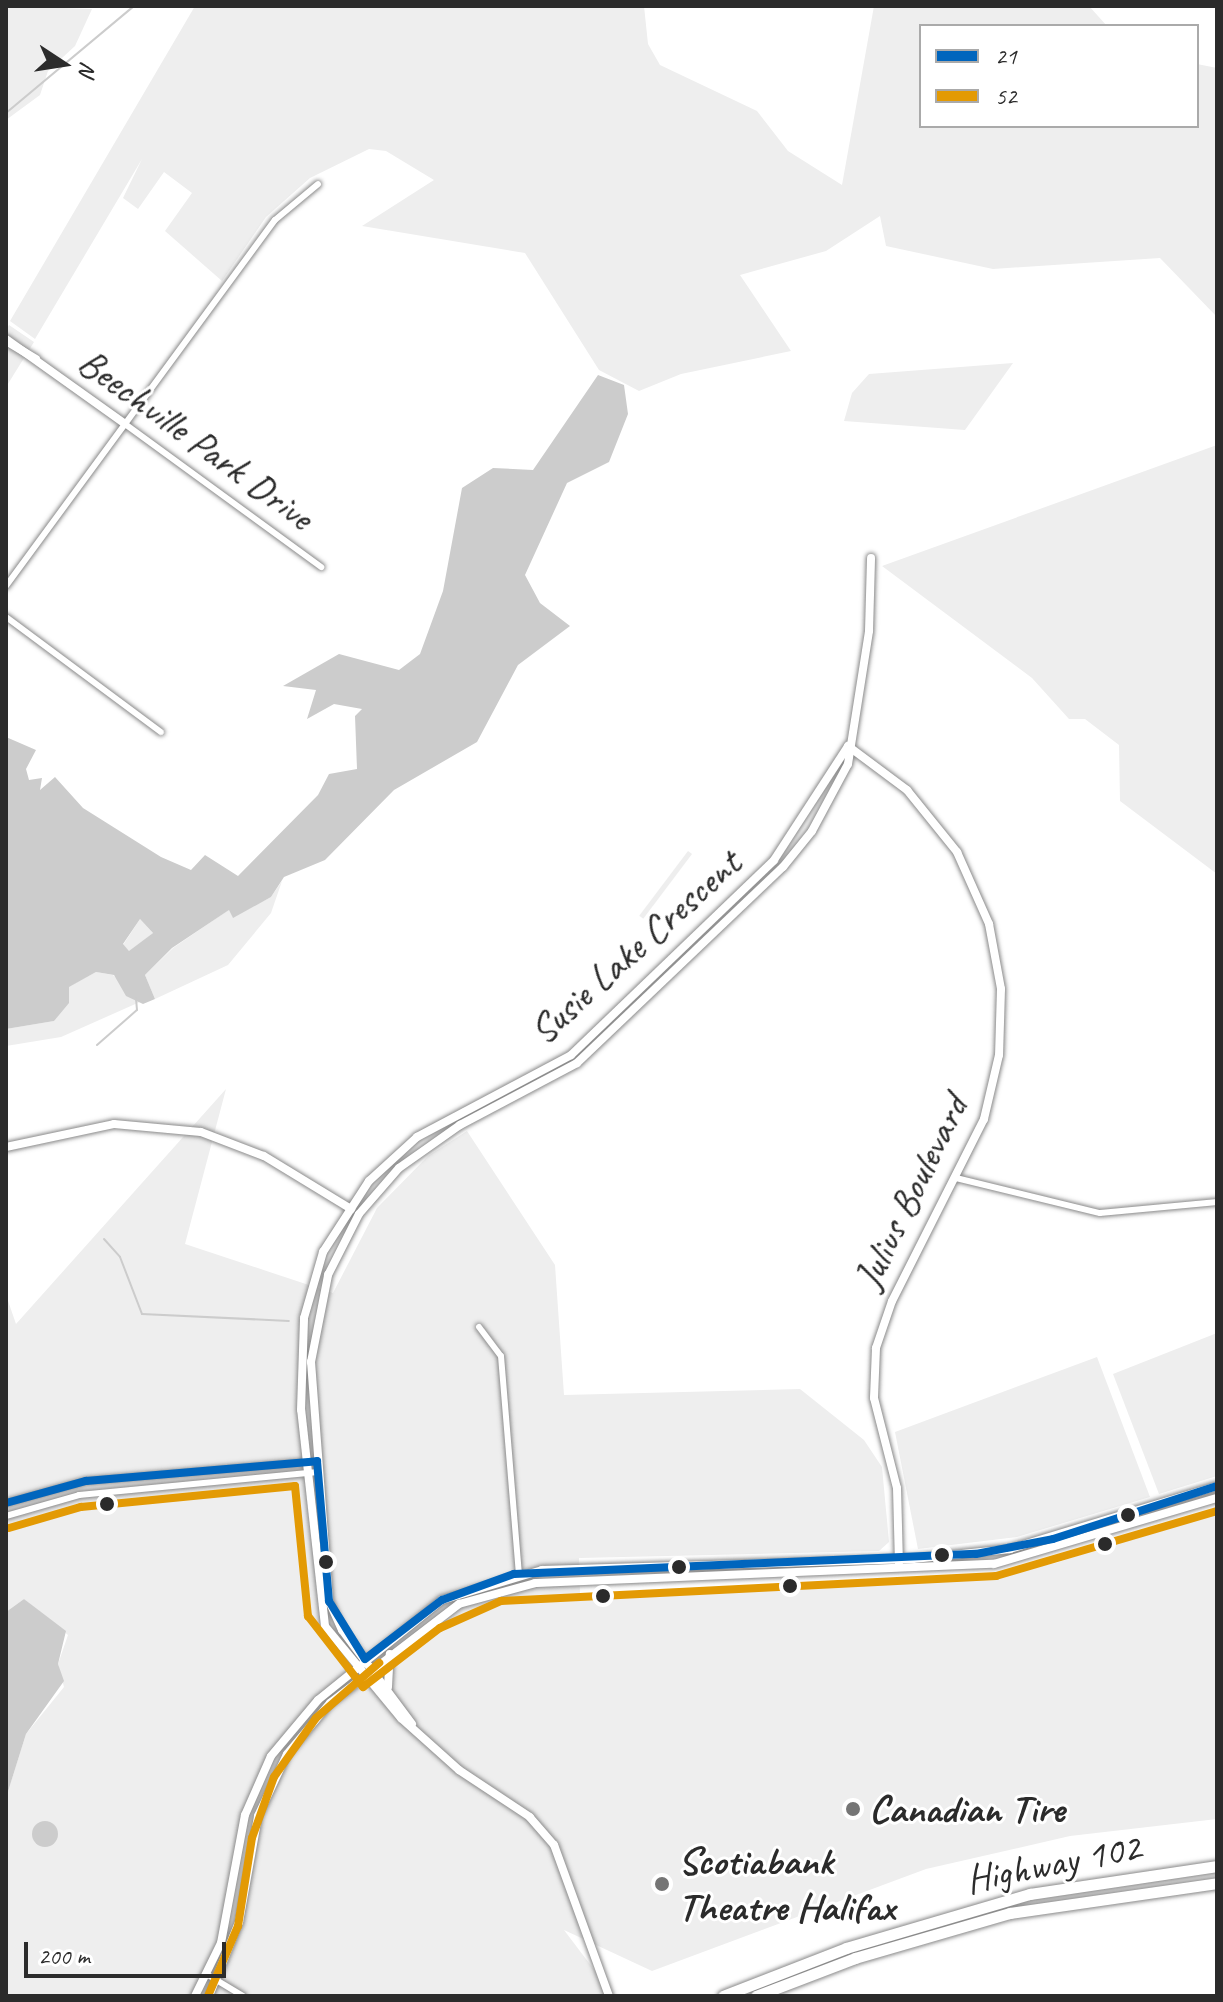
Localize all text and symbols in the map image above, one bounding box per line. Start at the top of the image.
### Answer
north arrow [24,24,104,104]
legend [919,24,1199,128]
text: 21 [995,41,1017,71]
text: N [72,59,103,79]
text: 52 [995,81,1017,111]
street label: Beechville Park Drive [68,337,324,541]
street label: Susie Lake Crescent [519,839,751,1055]
street label: Julius Boulevard [844,1087,978,1297]
unlabelled marker [99,1496,115,1512]
unlabelled marker [1120,1507,1136,1523]
unlabelled marker [1097,1536,1113,1552]
unlabelled marker [934,1547,950,1563]
unlabelled marker [318,1554,334,1570]
unlabelled marker [671,1559,687,1575]
unlabelled marker [782,1578,798,1594]
unlabelled marker [595,1588,611,1604]
place label: Canadian Tire [869,1785,1064,1833]
marker: Canadian Tire [844,1800,862,1818]
street label: Highway 102 [962,1823,1144,1903]
place label: Scotiabank Theatre Halifax [678,1837,895,1931]
marker: Scotiabank Theatre Halifax [653,1875,671,1893]
scale bar [28,1926,230,1976]
text: 200 m [38,1941,90,1971]

